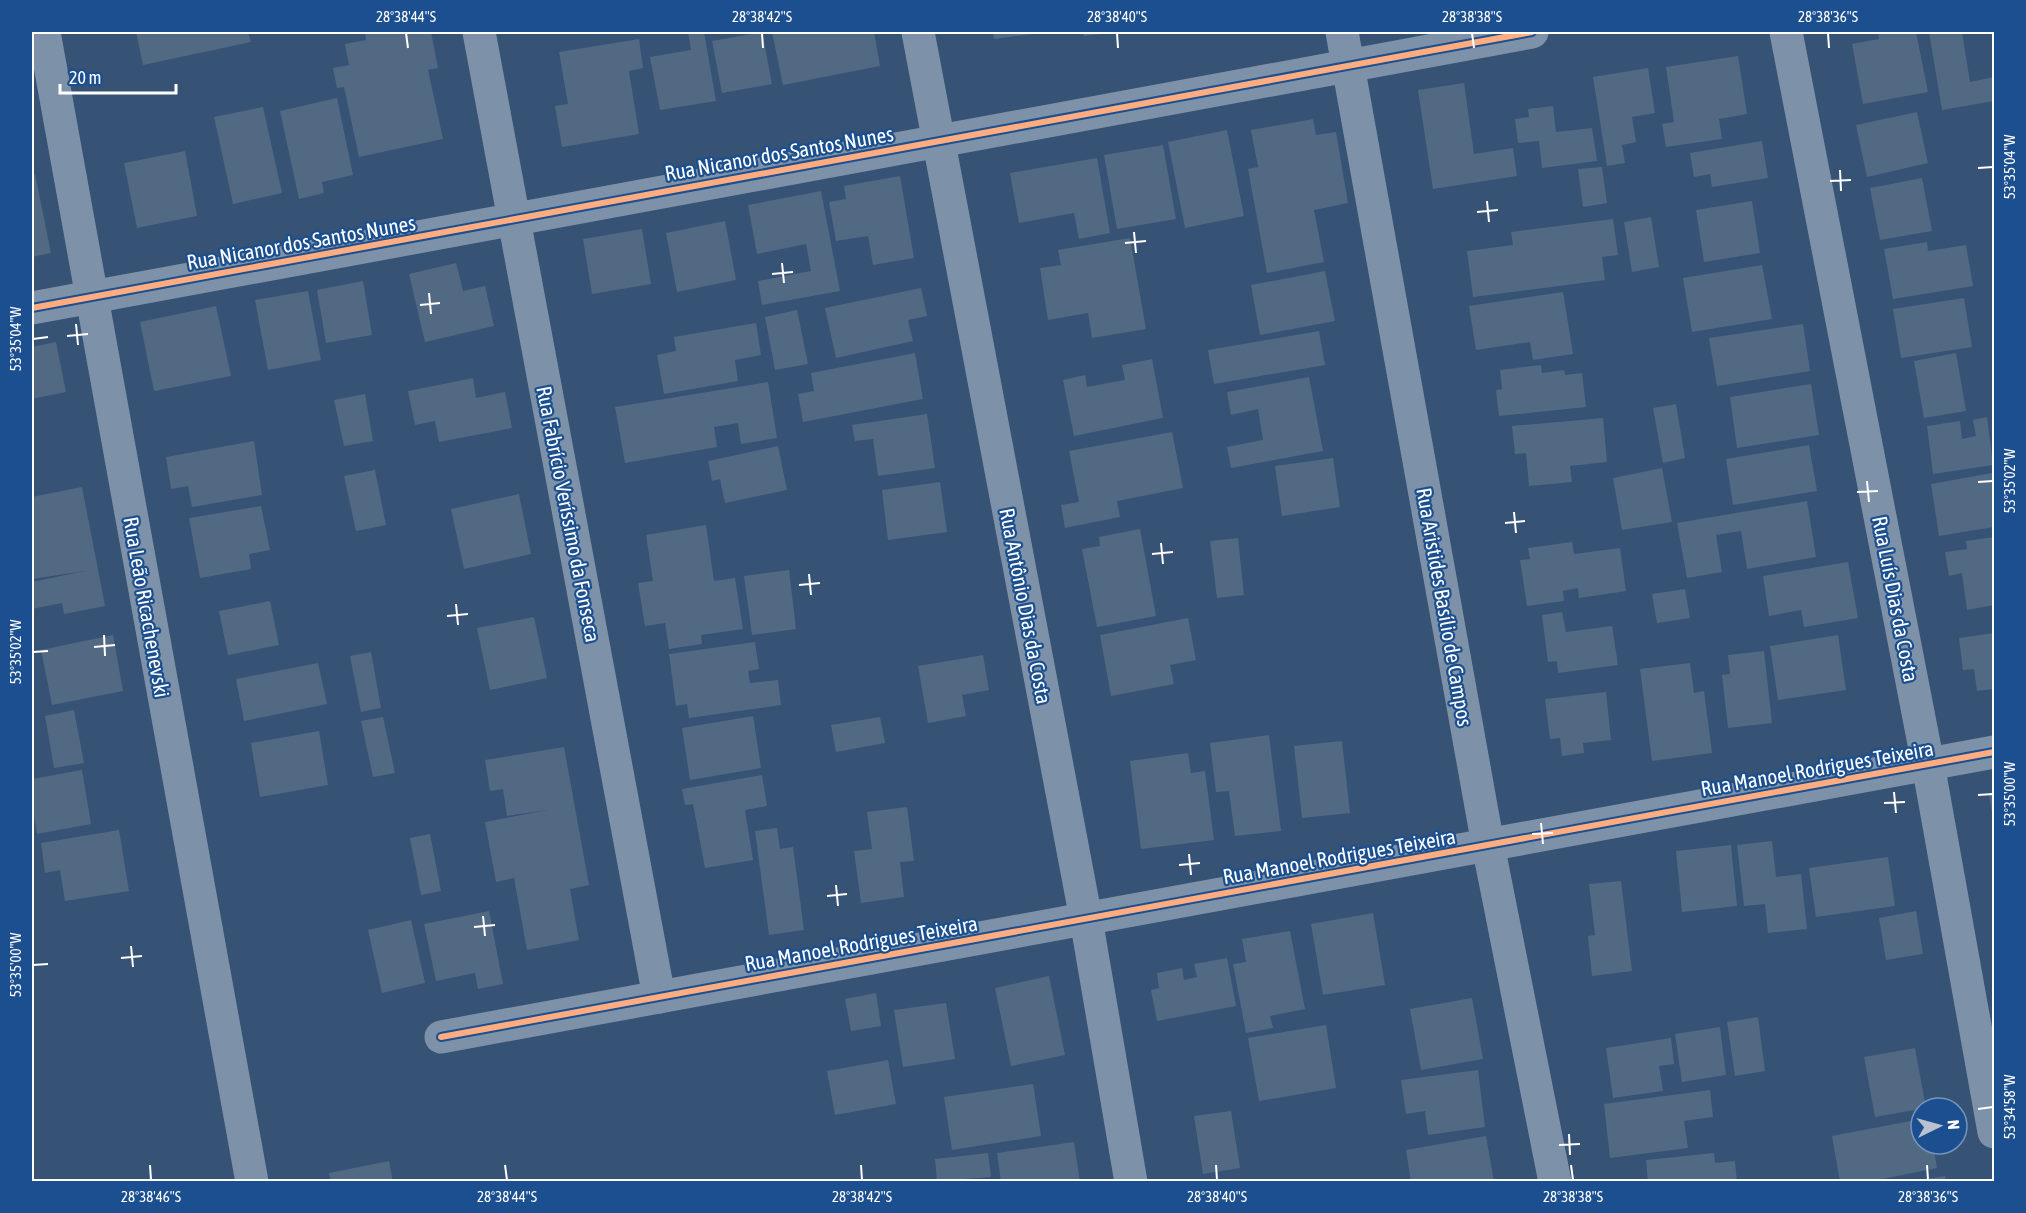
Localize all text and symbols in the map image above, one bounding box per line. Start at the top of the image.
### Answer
text: 28°38'44"S [376,8,436,25]
text: 28°38'42"S [732,8,792,25]
text: 28°38'40"S [1087,8,1147,25]
text: 28°38'38"S [1442,8,1502,25]
text: 28°38'36"S [1798,8,1858,25]
scale bar [60,57,176,95]
text: 20 m [69,67,101,88]
street label: Rua Nicanor dos Santos Nunes [663,121,895,185]
text: 53°35'04"W [2001,135,2018,199]
street label: Rua Nicanor dos Santos Nunes [185,210,417,274]
text: 53°35'04"W [7,307,24,371]
street label: Rua Fabrício Veríssimo da Fonseca [532,384,606,644]
text: 53°35'02"W [2001,449,2018,513]
street label: Rua Aristides Basílio de Campos [1412,486,1478,728]
street label: Rua Antônio Dias da Costa [995,506,1057,706]
street label: Rua Luís Dias da Costa [1868,514,1924,684]
street label: Rua Leão Ricachenevski [119,515,175,699]
text: 53°35'02"W [7,620,24,684]
street label: Rua Manoel Rodrigues Teixeira [1699,736,1935,800]
text: 53°35'00"W [2001,762,2018,826]
street label: Rua Manoel Rodrigues Teixeira [1221,824,1457,888]
street label: Rua Manoel Rodrigues Teixeira [743,911,979,975]
text: 53°35'00"W [7,933,24,997]
text: 53°34'58"W [2001,1075,2018,1139]
north arrow [1909,1096,1969,1156]
text: N [1945,1119,1963,1130]
text: 28°38'46"S [121,1188,181,1205]
text: 28°38'44"S [477,1188,537,1205]
text: 28°38'42"S [832,1188,892,1205]
text: 28°38'40"S [1187,1188,1247,1205]
text: 28°38'38"S [1543,1188,1603,1205]
text: 28°38'36"S [1898,1188,1958,1205]

